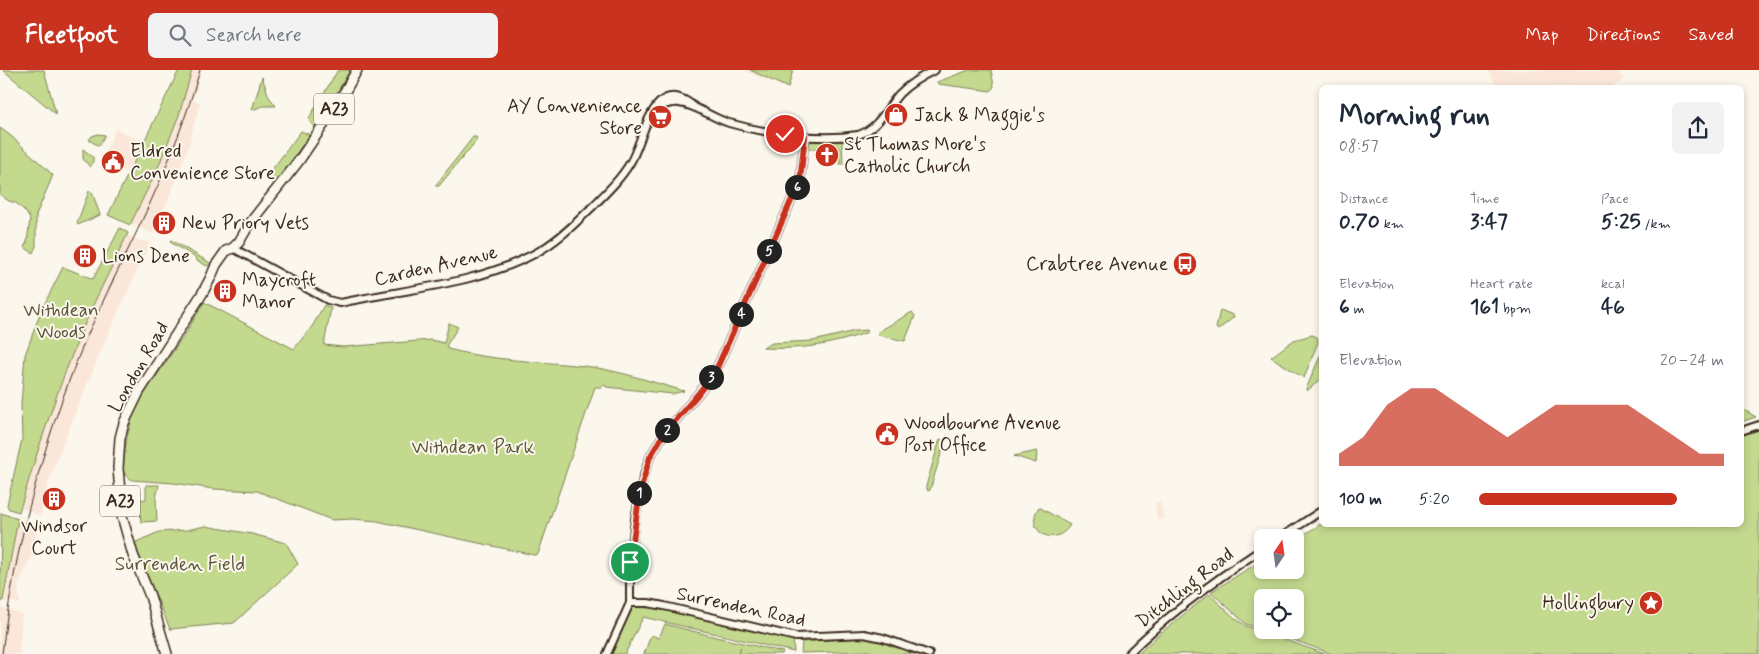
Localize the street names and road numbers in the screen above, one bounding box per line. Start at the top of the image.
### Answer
road number: A23 [314,93,354,124]
street label: Carden Avenue [372,240,500,292]
street label: London Road [103,317,175,417]
road number: A23 [100,486,140,516]
street label: Ditchling Road [1131,542,1241,636]
street label: Surrenden Road [674,581,808,633]

